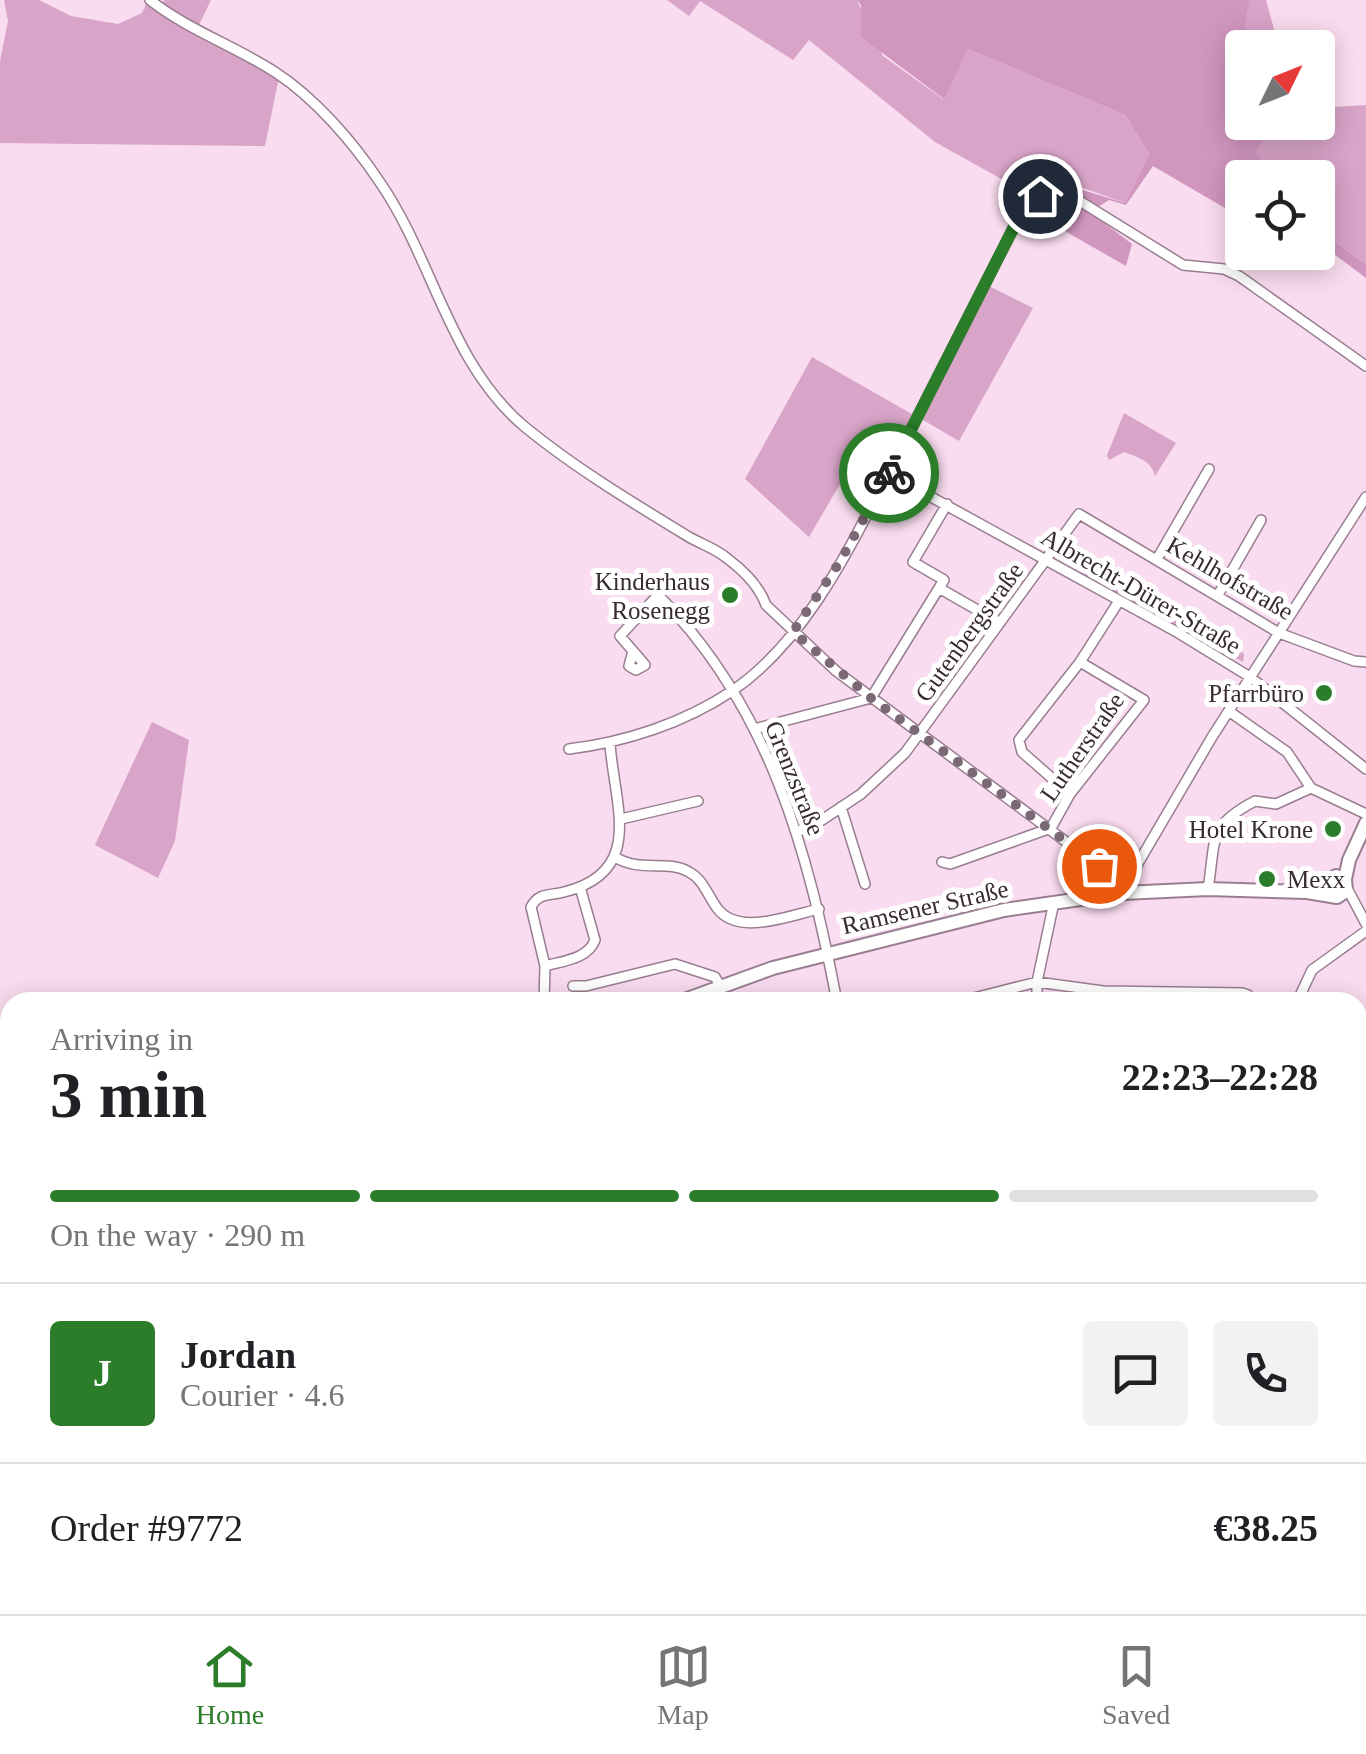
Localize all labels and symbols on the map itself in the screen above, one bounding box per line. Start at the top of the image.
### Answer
north arrow [1225,30,1335,140]
pin [998,154,1083,239]
courier [839,423,939,523]
street label: Albrecht-Dürer-Straße [1036,523,1246,659]
street label: Kehlhofstraße [1162,531,1298,625]
street label: Gutenbergstraße [910,557,1028,707]
place label: Kinderhaus Rosenegg [595,568,710,624]
marker: Kinderhaus Rosenegg [719,584,741,606]
place label: Pfarrbüro [1208,680,1304,707]
marker: Pfarrbüro [1313,682,1335,704]
street label: Lutherstraße [1035,688,1129,806]
street label: Grenzstraße [760,717,830,839]
place label: Hotel Krone [1189,816,1313,843]
marker: Hotel Krone [1322,818,1344,840]
pin [1057,824,1142,909]
place label: Mexx [1287,866,1346,893]
marker: Mexx [1256,868,1278,890]
street label: Ramsener Straße [839,875,1011,939]

